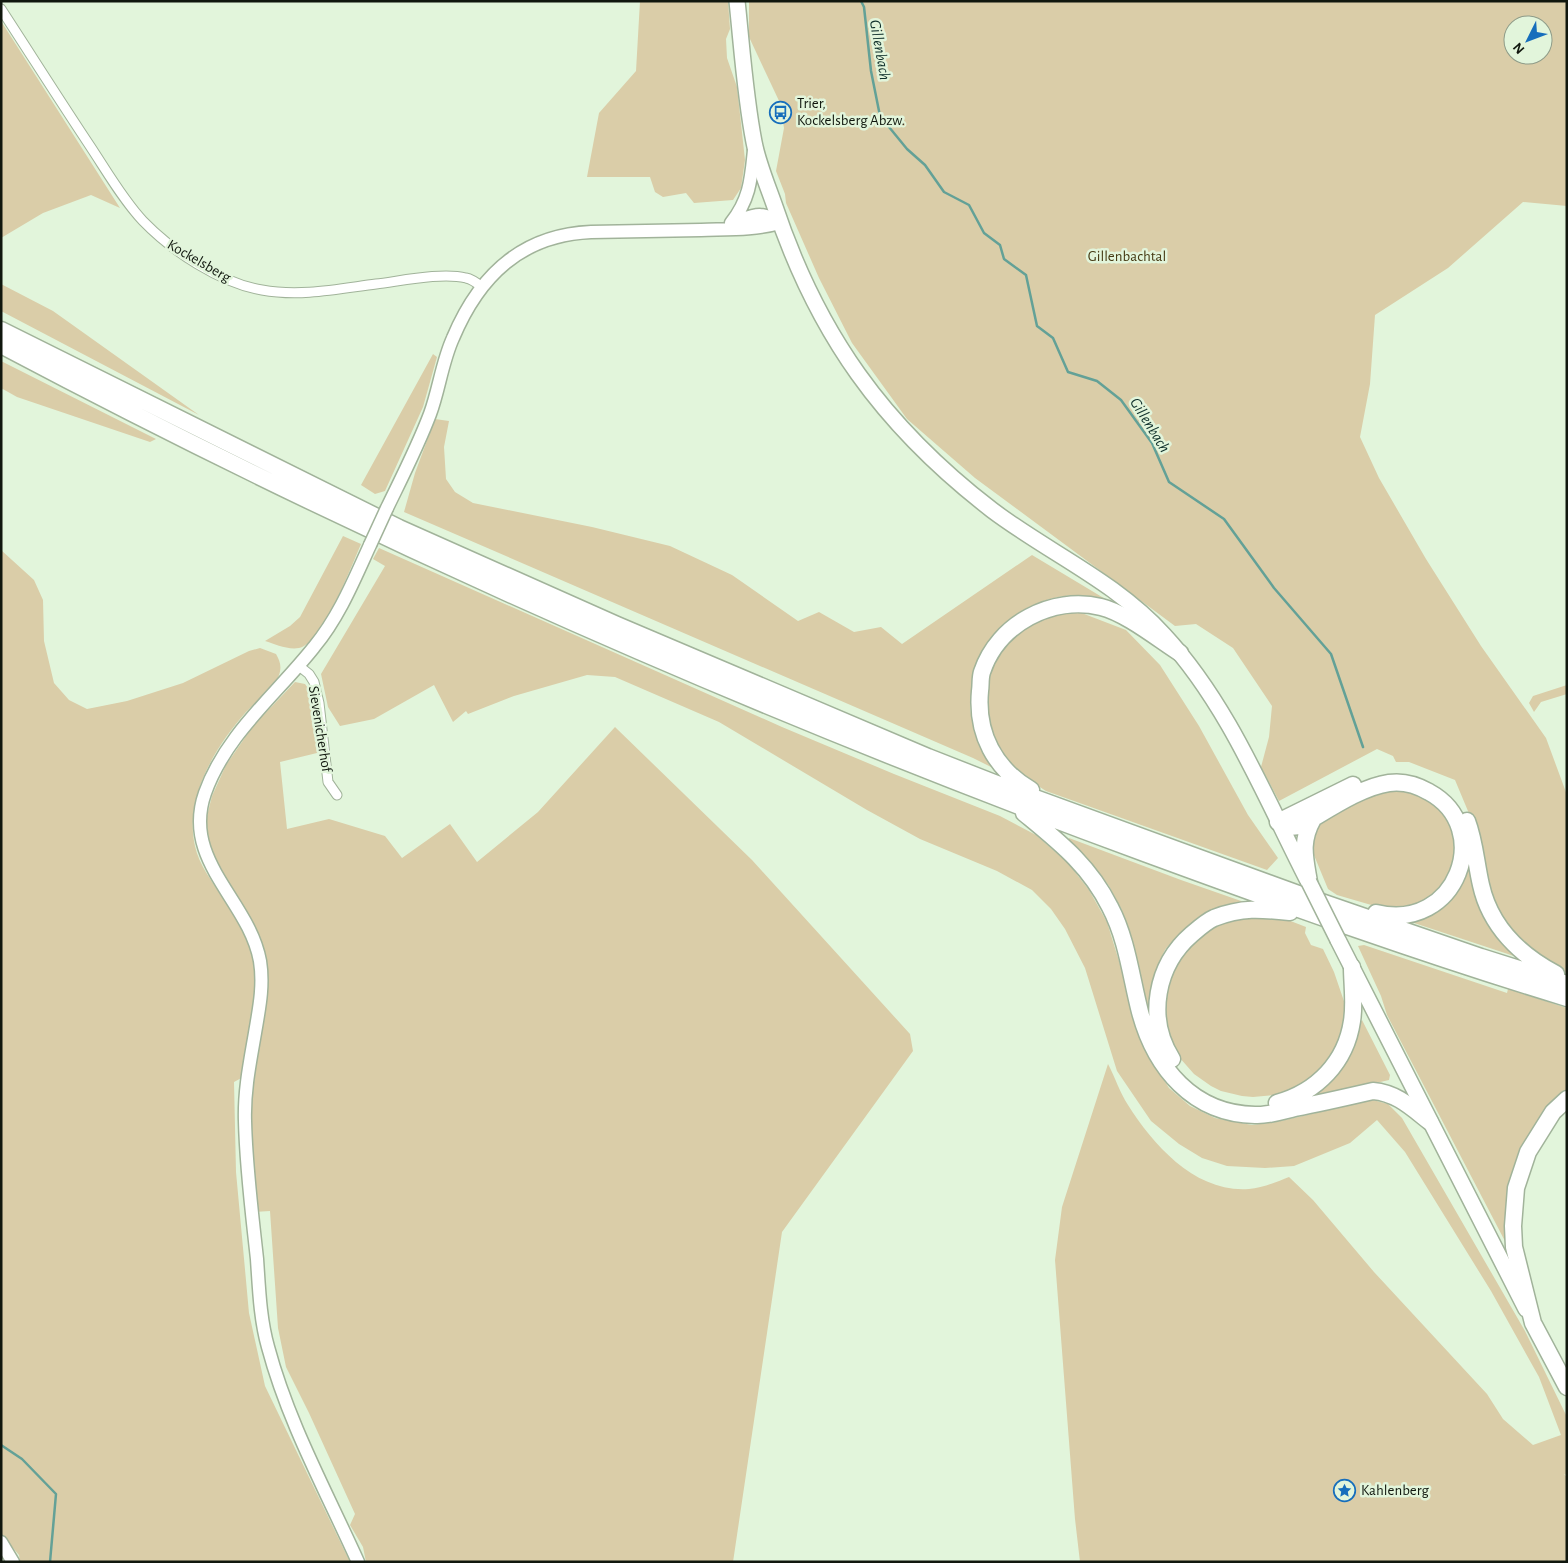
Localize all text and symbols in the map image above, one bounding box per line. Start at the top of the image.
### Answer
north arrow [1503,15,1553,65]
water label: Gillenbach [867,19,893,81]
text: N [1511,40,1528,56]
place label: Trier, Kockelsberg Abzw. [797,96,905,128]
bus stop icon: Trier, Kockelsberg Abzw. [769,100,793,124]
street label: Kockelsberg [165,237,234,285]
park label: Gillenbachtal [1088,249,1166,264]
water label: Gillenbach [1127,395,1173,455]
street label: Sievenicherhof [306,685,334,774]
place icon: Kahlenberg [1333,1478,1357,1502]
place label: Kahlenberg [1361,1483,1430,1498]

